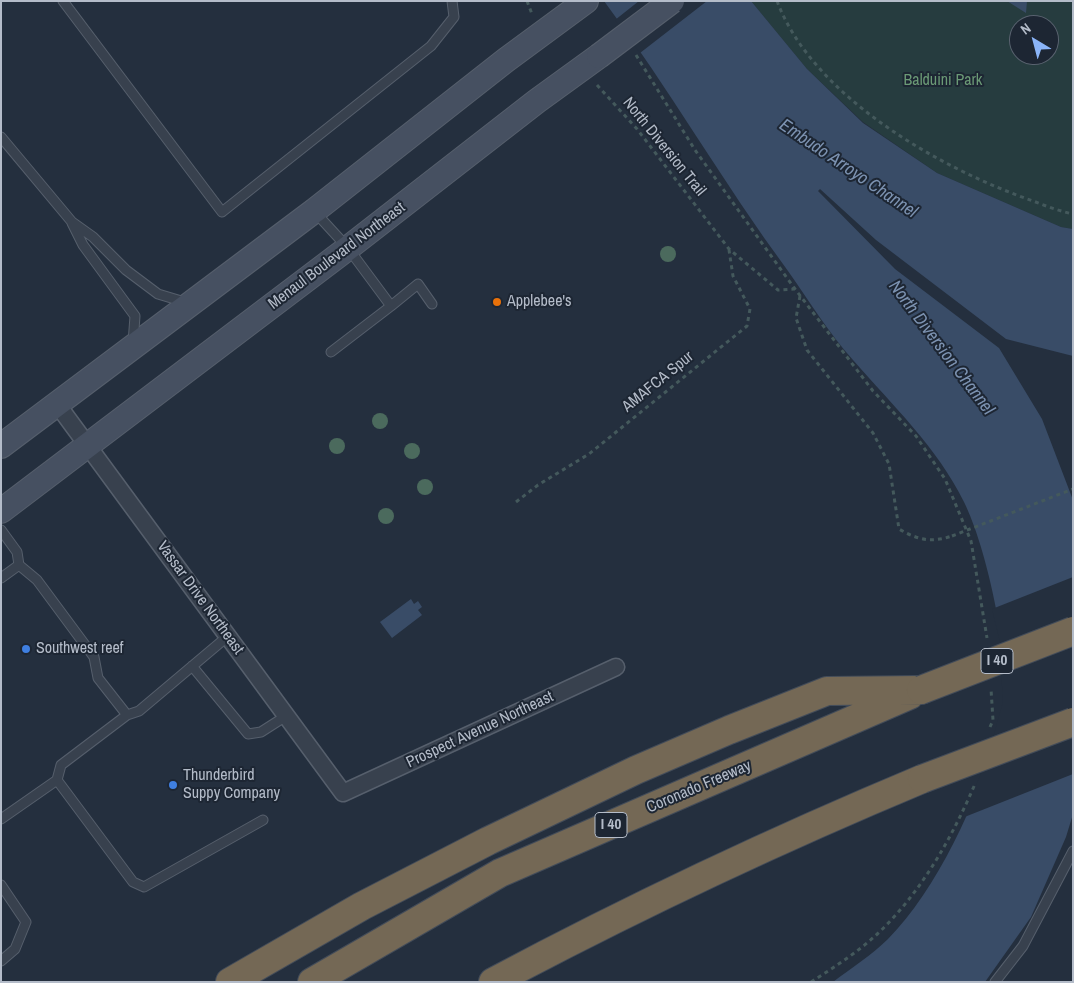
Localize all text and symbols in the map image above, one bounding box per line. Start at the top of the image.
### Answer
north arrow [1009,15,1059,65]
text: N [1017,19,1034,39]
park label: Balduini Park [904,71,982,91]
street label: North Diversion Trail [618,94,710,200]
water label: Embudo Arroyo Channel [775,115,921,223]
street label: Menaul Boulevard Northeast [265,198,409,314]
water label: North Diversion Channel [883,277,999,419]
place label: Applebee's [507,292,572,312]
marker: Applebee's [491,296,503,308]
street label: AMAFCA Spur [619,347,697,417]
street label: Vassar Drive Northeast [152,538,248,658]
place label: Southwest reef [36,639,124,659]
marker: Southwest reef [20,643,32,655]
road number: I 40 [981,648,1013,674]
street label: Prospect Avenue Northeast [403,687,557,773]
street label: Coronado Freeway [644,756,754,818]
place label: Thunderbird Suppy Company [183,766,280,804]
marker: Thunderbird Suppy Company [167,779,179,791]
road number: I 40 [595,812,627,838]

